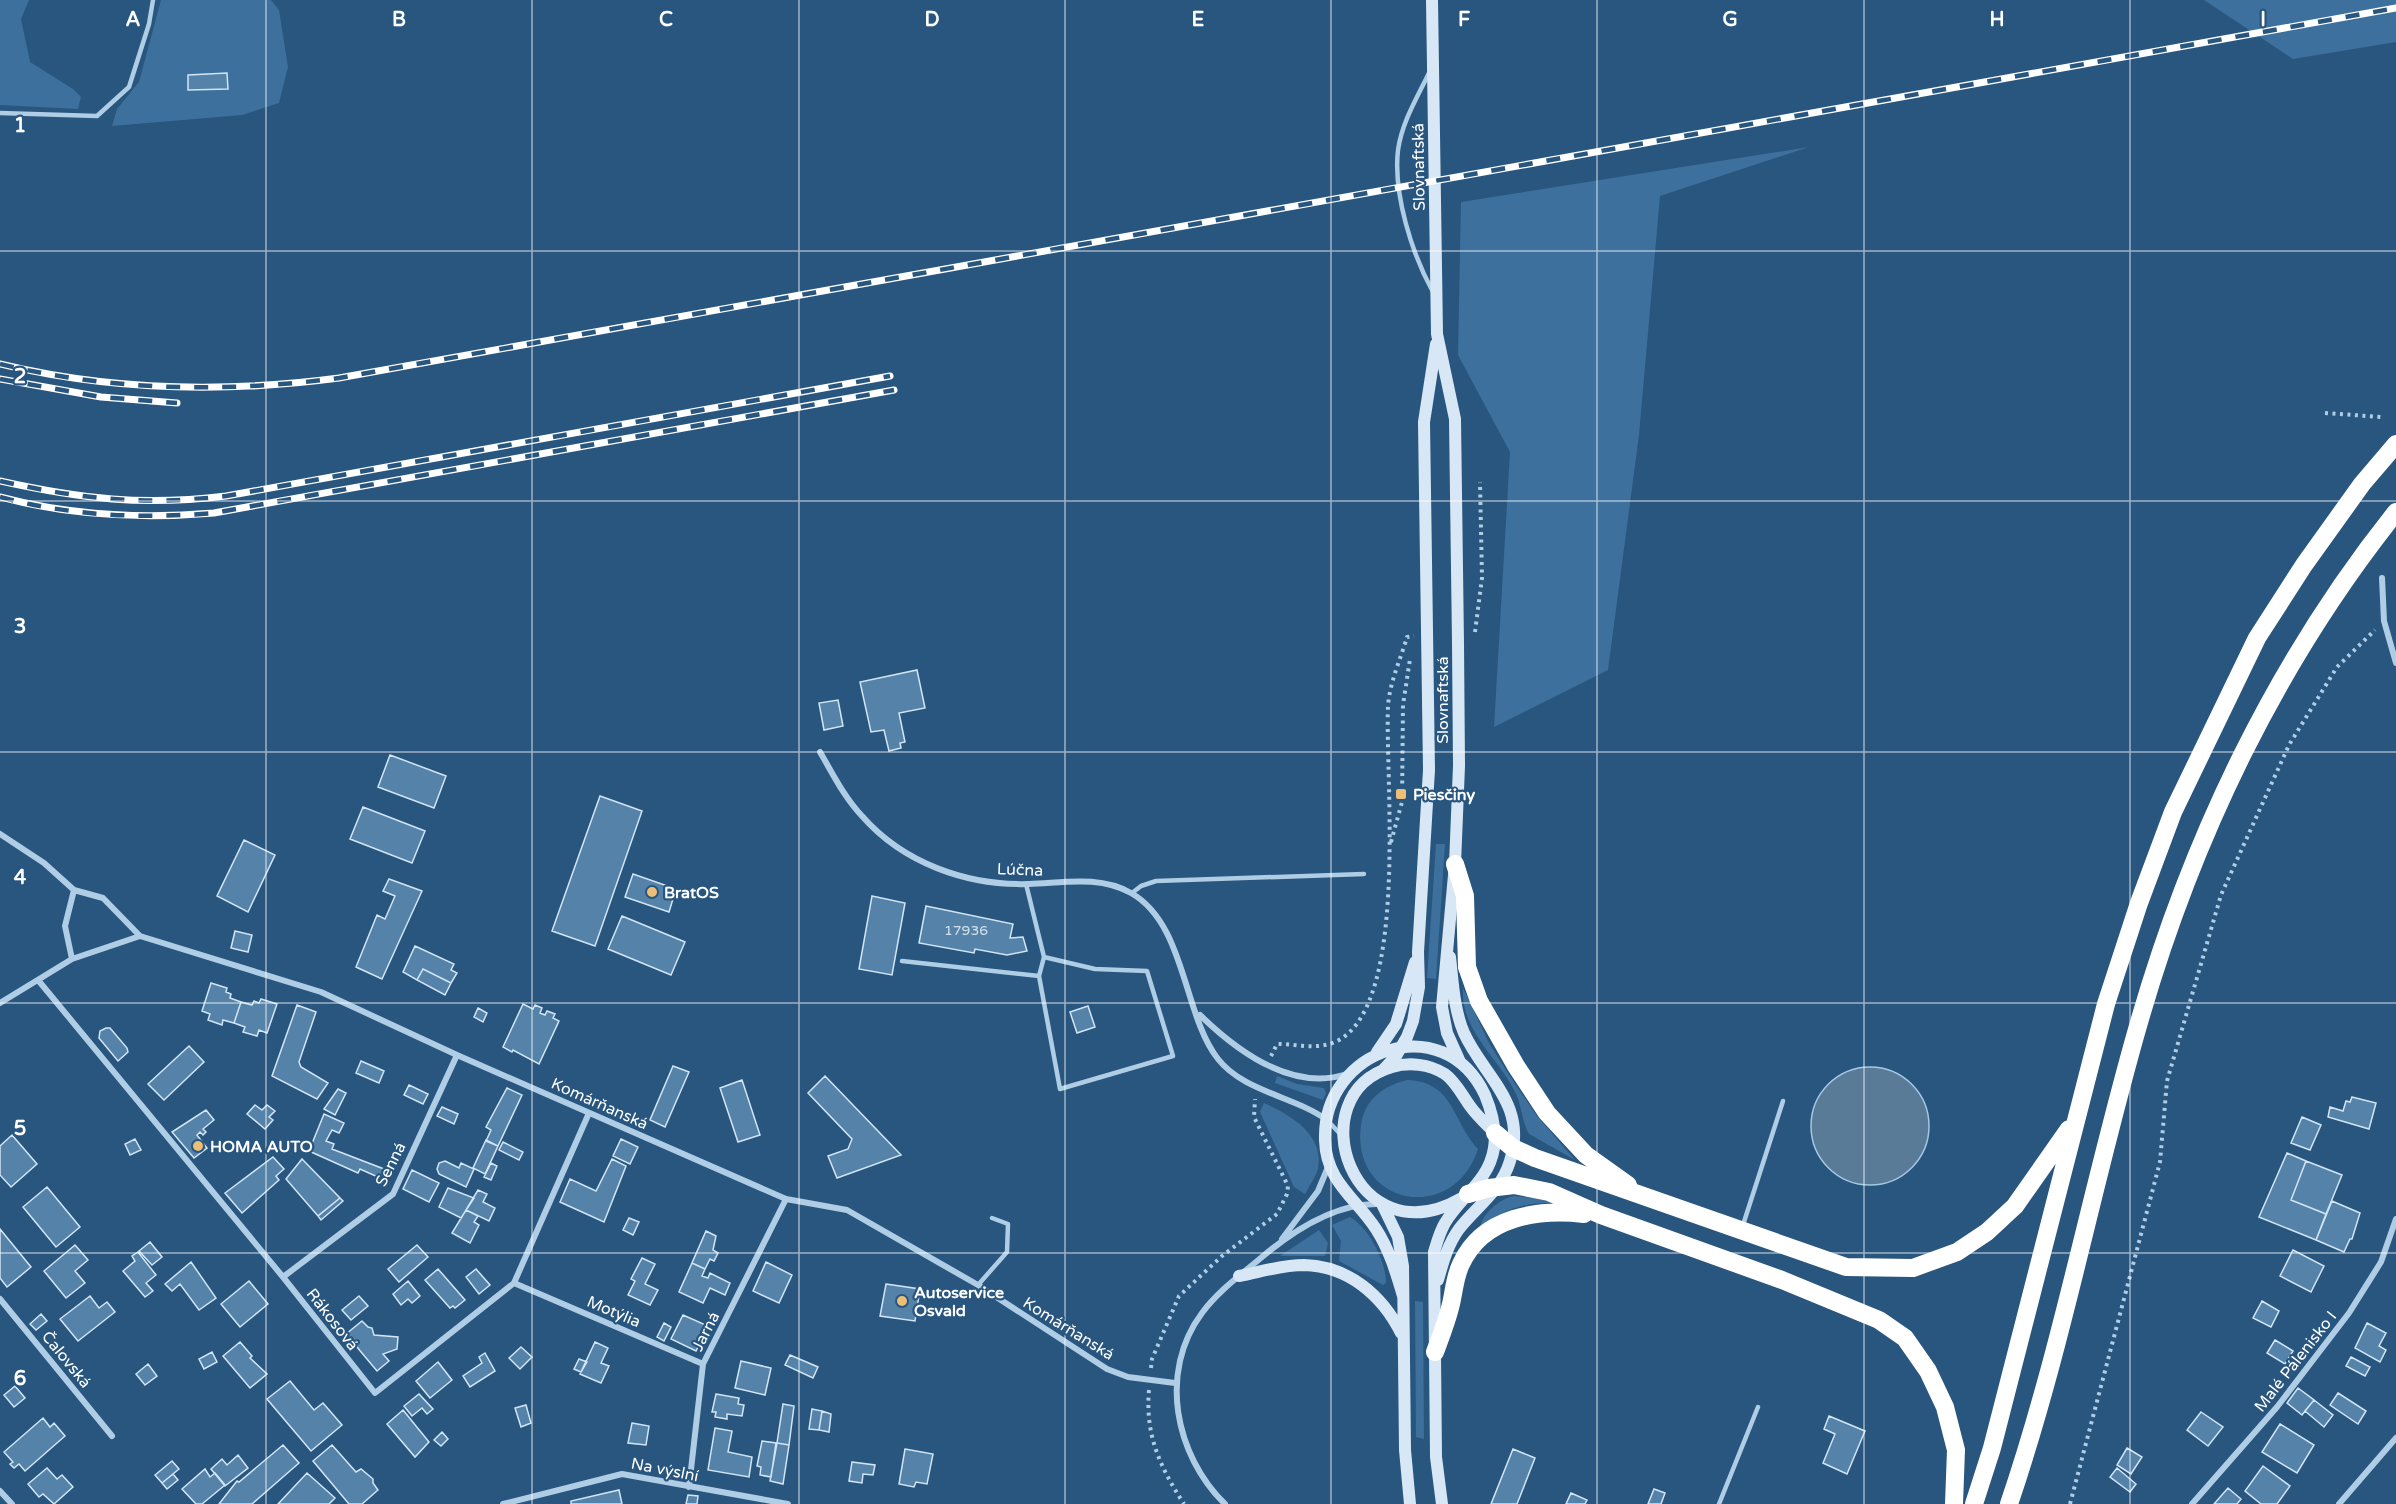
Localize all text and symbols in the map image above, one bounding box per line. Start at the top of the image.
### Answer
text: A [126,8,141,32]
text: B [392,8,406,32]
text: C [659,8,673,32]
text: D [924,8,940,32]
text: E [1192,8,1205,32]
text: F [1458,8,1470,32]
text: G [1722,8,1738,32]
text: H [1989,8,2005,32]
text: I [2260,8,2266,32]
text: 1 [14,114,26,138]
street label: Slovnaftská [1408,123,1430,211]
text: 2 [14,365,26,389]
text: 3 [14,615,26,639]
street label: Slovnaftská [1433,656,1453,744]
place label: Piesčiny [1413,785,1475,805]
marker: Piesčiny [1394,787,1408,801]
street label: Lúčna [997,859,1043,881]
text: 4 [14,866,27,890]
place label: BratOS [664,883,719,903]
marker: BratOS [645,885,659,899]
house number: 17936 [944,922,988,939]
street label: Komárňanská [548,1074,651,1134]
text: 5 [14,1117,26,1141]
place label: HOMA AUTO [210,1137,313,1157]
marker: HOMA AUTO [191,1139,205,1153]
street label: Senná [371,1139,411,1190]
place label: Autoservice Osvald [914,1283,1004,1321]
street label: Rákosová [302,1285,363,1355]
street label: Motýlia [584,1292,644,1332]
street label: Komárňanská [1019,1293,1118,1365]
marker: Autoservice Osvald [895,1294,909,1308]
street label: Malé Pálenisko I [2250,1307,2341,1416]
street label: Jarná [688,1309,724,1354]
street label: Čalovská [37,1327,95,1392]
text: 6 [14,1367,26,1391]
street label: Na výslní [629,1454,700,1486]

